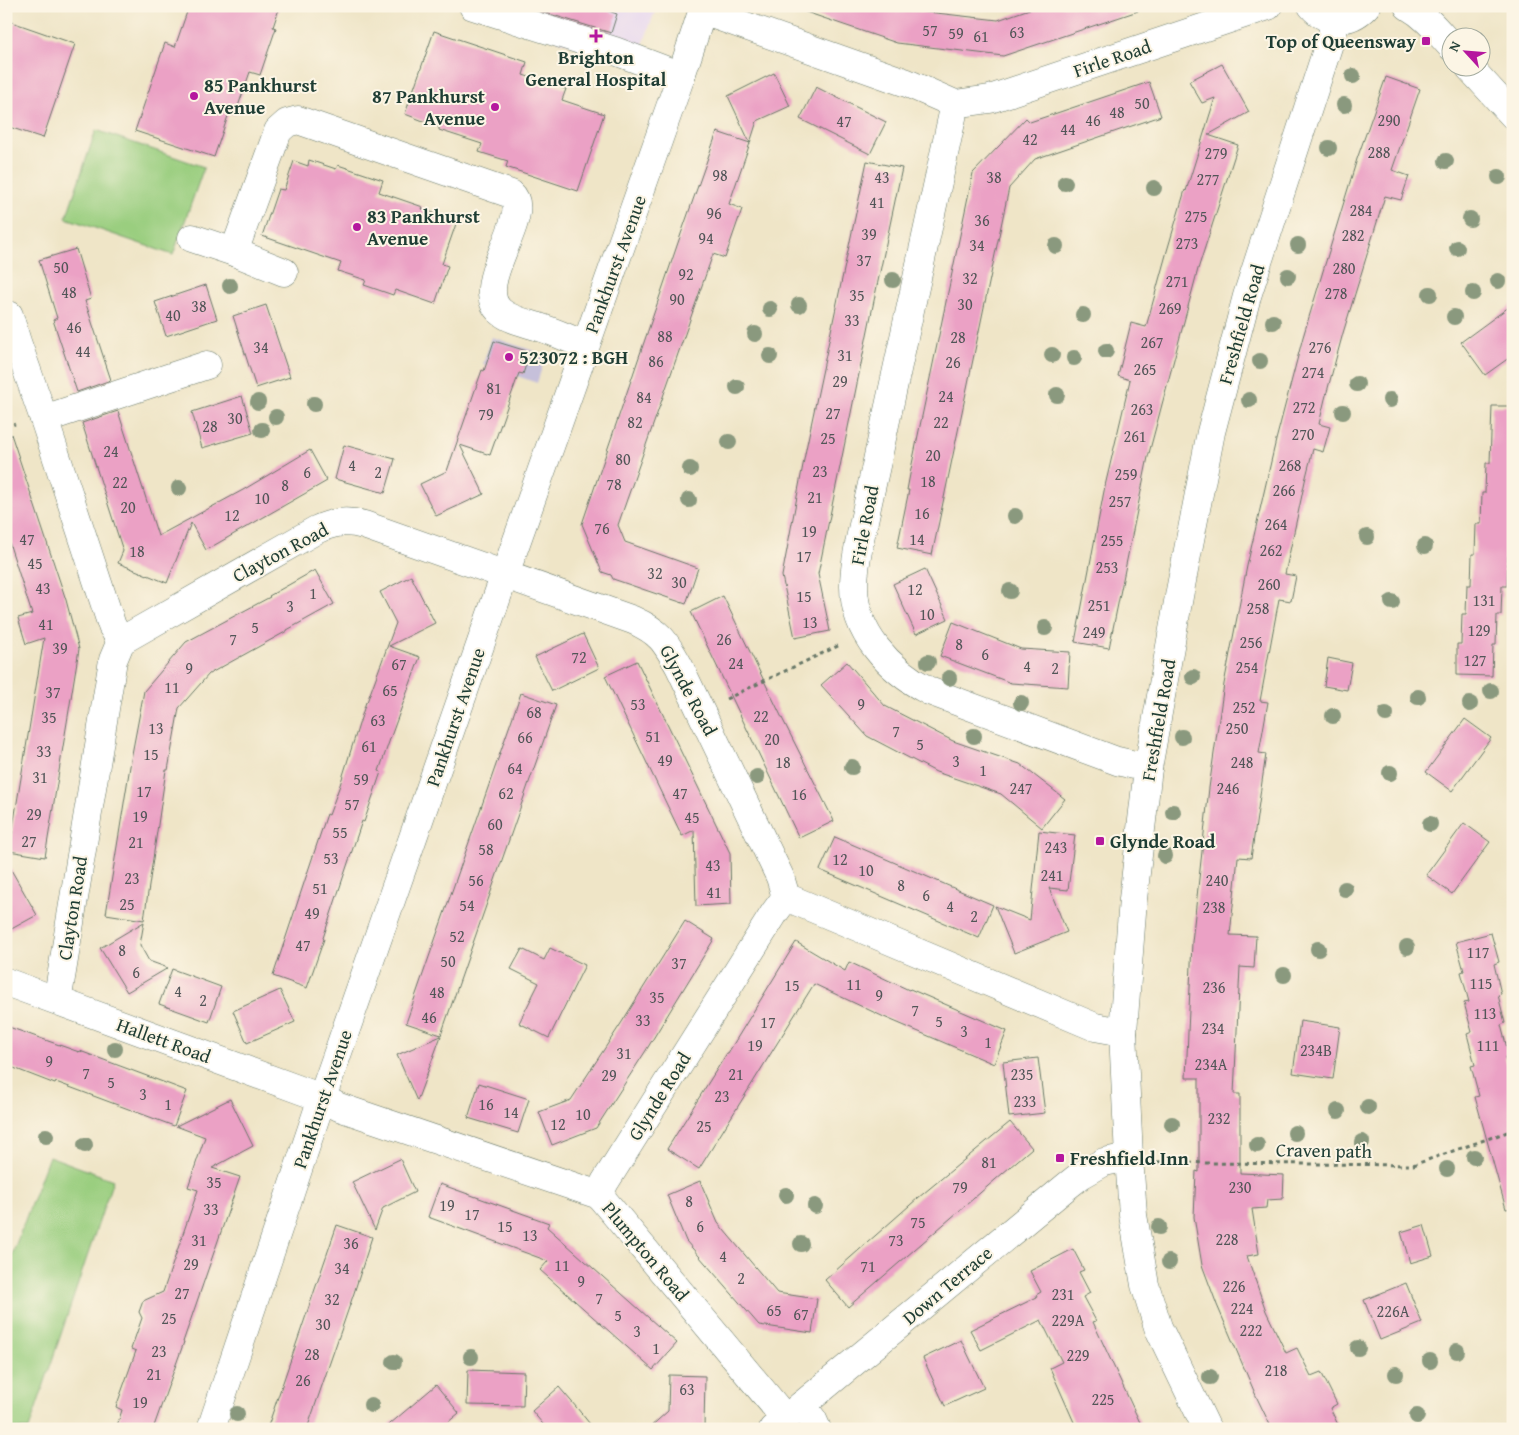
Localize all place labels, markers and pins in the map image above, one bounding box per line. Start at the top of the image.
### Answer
place label: Top of Queensway [1266,27,1416,55]
marker: Brighton General Hospital [589,29,603,43]
marker: Top of Queensway [1420,35,1432,47]
place label: Brighton General Hospital [526,43,666,93]
place label: 85 Pankhurst Avenue [204,71,318,121]
place label: 87 Pankhurst Avenue [372,82,486,132]
marker: 85 Pankhurst Avenue [188,90,200,102]
marker: 87 Pankhurst Avenue [489,101,501,113]
place label: 83 Pankhurst Avenue [367,202,481,252]
marker: 83 Pankhurst Avenue [351,221,363,233]
place label: 523072 : BGH [519,343,628,371]
marker: 523072 : BGH [503,351,515,363]
place label: Glynde Road [1110,827,1215,855]
marker: Glynde Road [1094,835,1106,847]
place label: Freshfield Inn [1070,1144,1189,1172]
marker: Freshfield Inn [1054,1152,1066,1164]

